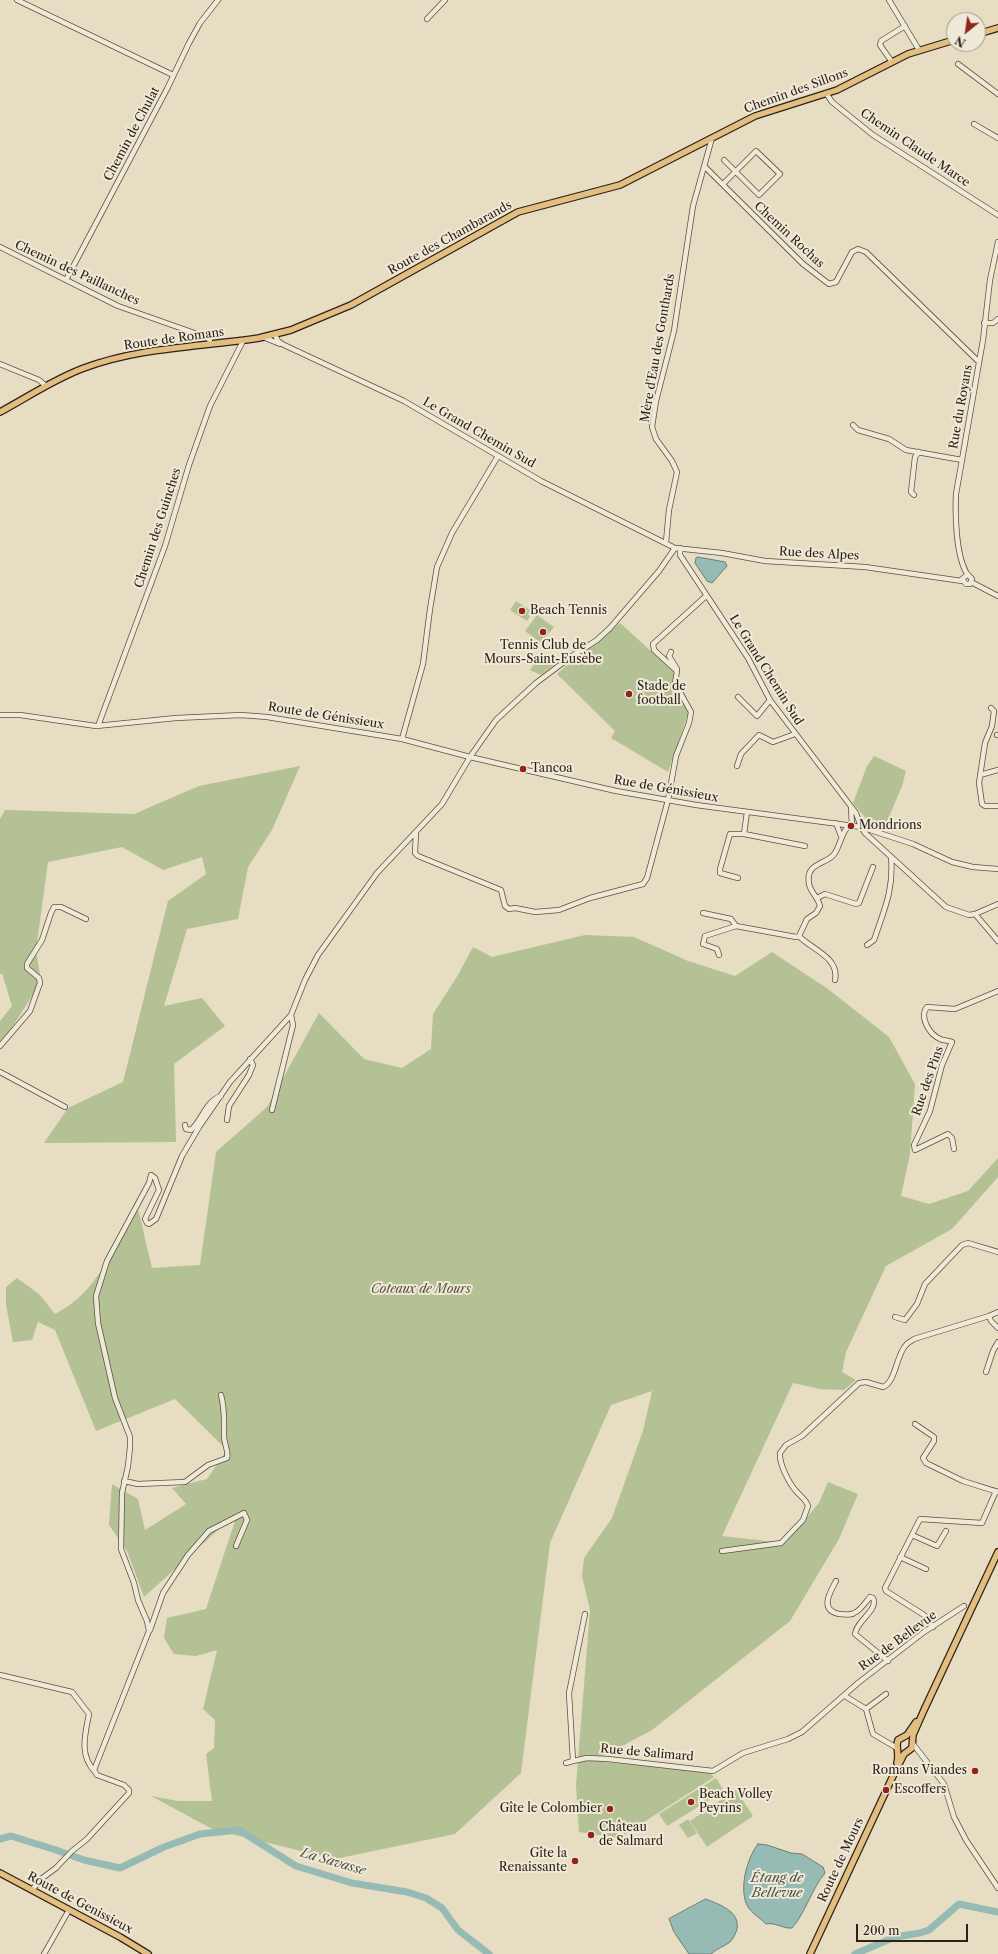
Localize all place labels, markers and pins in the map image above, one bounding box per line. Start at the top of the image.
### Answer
place label: Beach Tennis [530,604,607,618]
marker: Beach Tennis [517,606,527,616]
marker: Tennis Club de Mours-Saint-Eusèbe [538,627,548,637]
place label: Tennis Club de Mours-Saint-Eusèbe [484,639,602,667]
place label: Stade de football [637,680,686,708]
marker: Stade de football [624,689,634,699]
place label: Tancoa [531,762,573,776]
marker: Tancoa [518,764,528,774]
place label: Mondrions [859,819,922,833]
marker: Mondrions [846,821,856,831]
place label: Romans Viandes [872,1764,967,1778]
marker: Romans Viandes [970,1766,980,1776]
place label: Escoffers [894,1783,946,1797]
marker: Escoffers [881,1785,891,1795]
place label: Beach Volley Peyrins [699,1788,773,1816]
marker: Beach Volley Peyrins [686,1797,696,1807]
place label: Gîte le Colombier [500,1802,602,1816]
marker: Gîte le Colombier [605,1804,615,1814]
place label: Château de Salmard [599,1821,663,1849]
marker: Château de Salmard [586,1830,596,1840]
place label: Gîte la Renaissante [499,1847,567,1875]
marker: Gîte la Renaissante [570,1856,580,1866]

